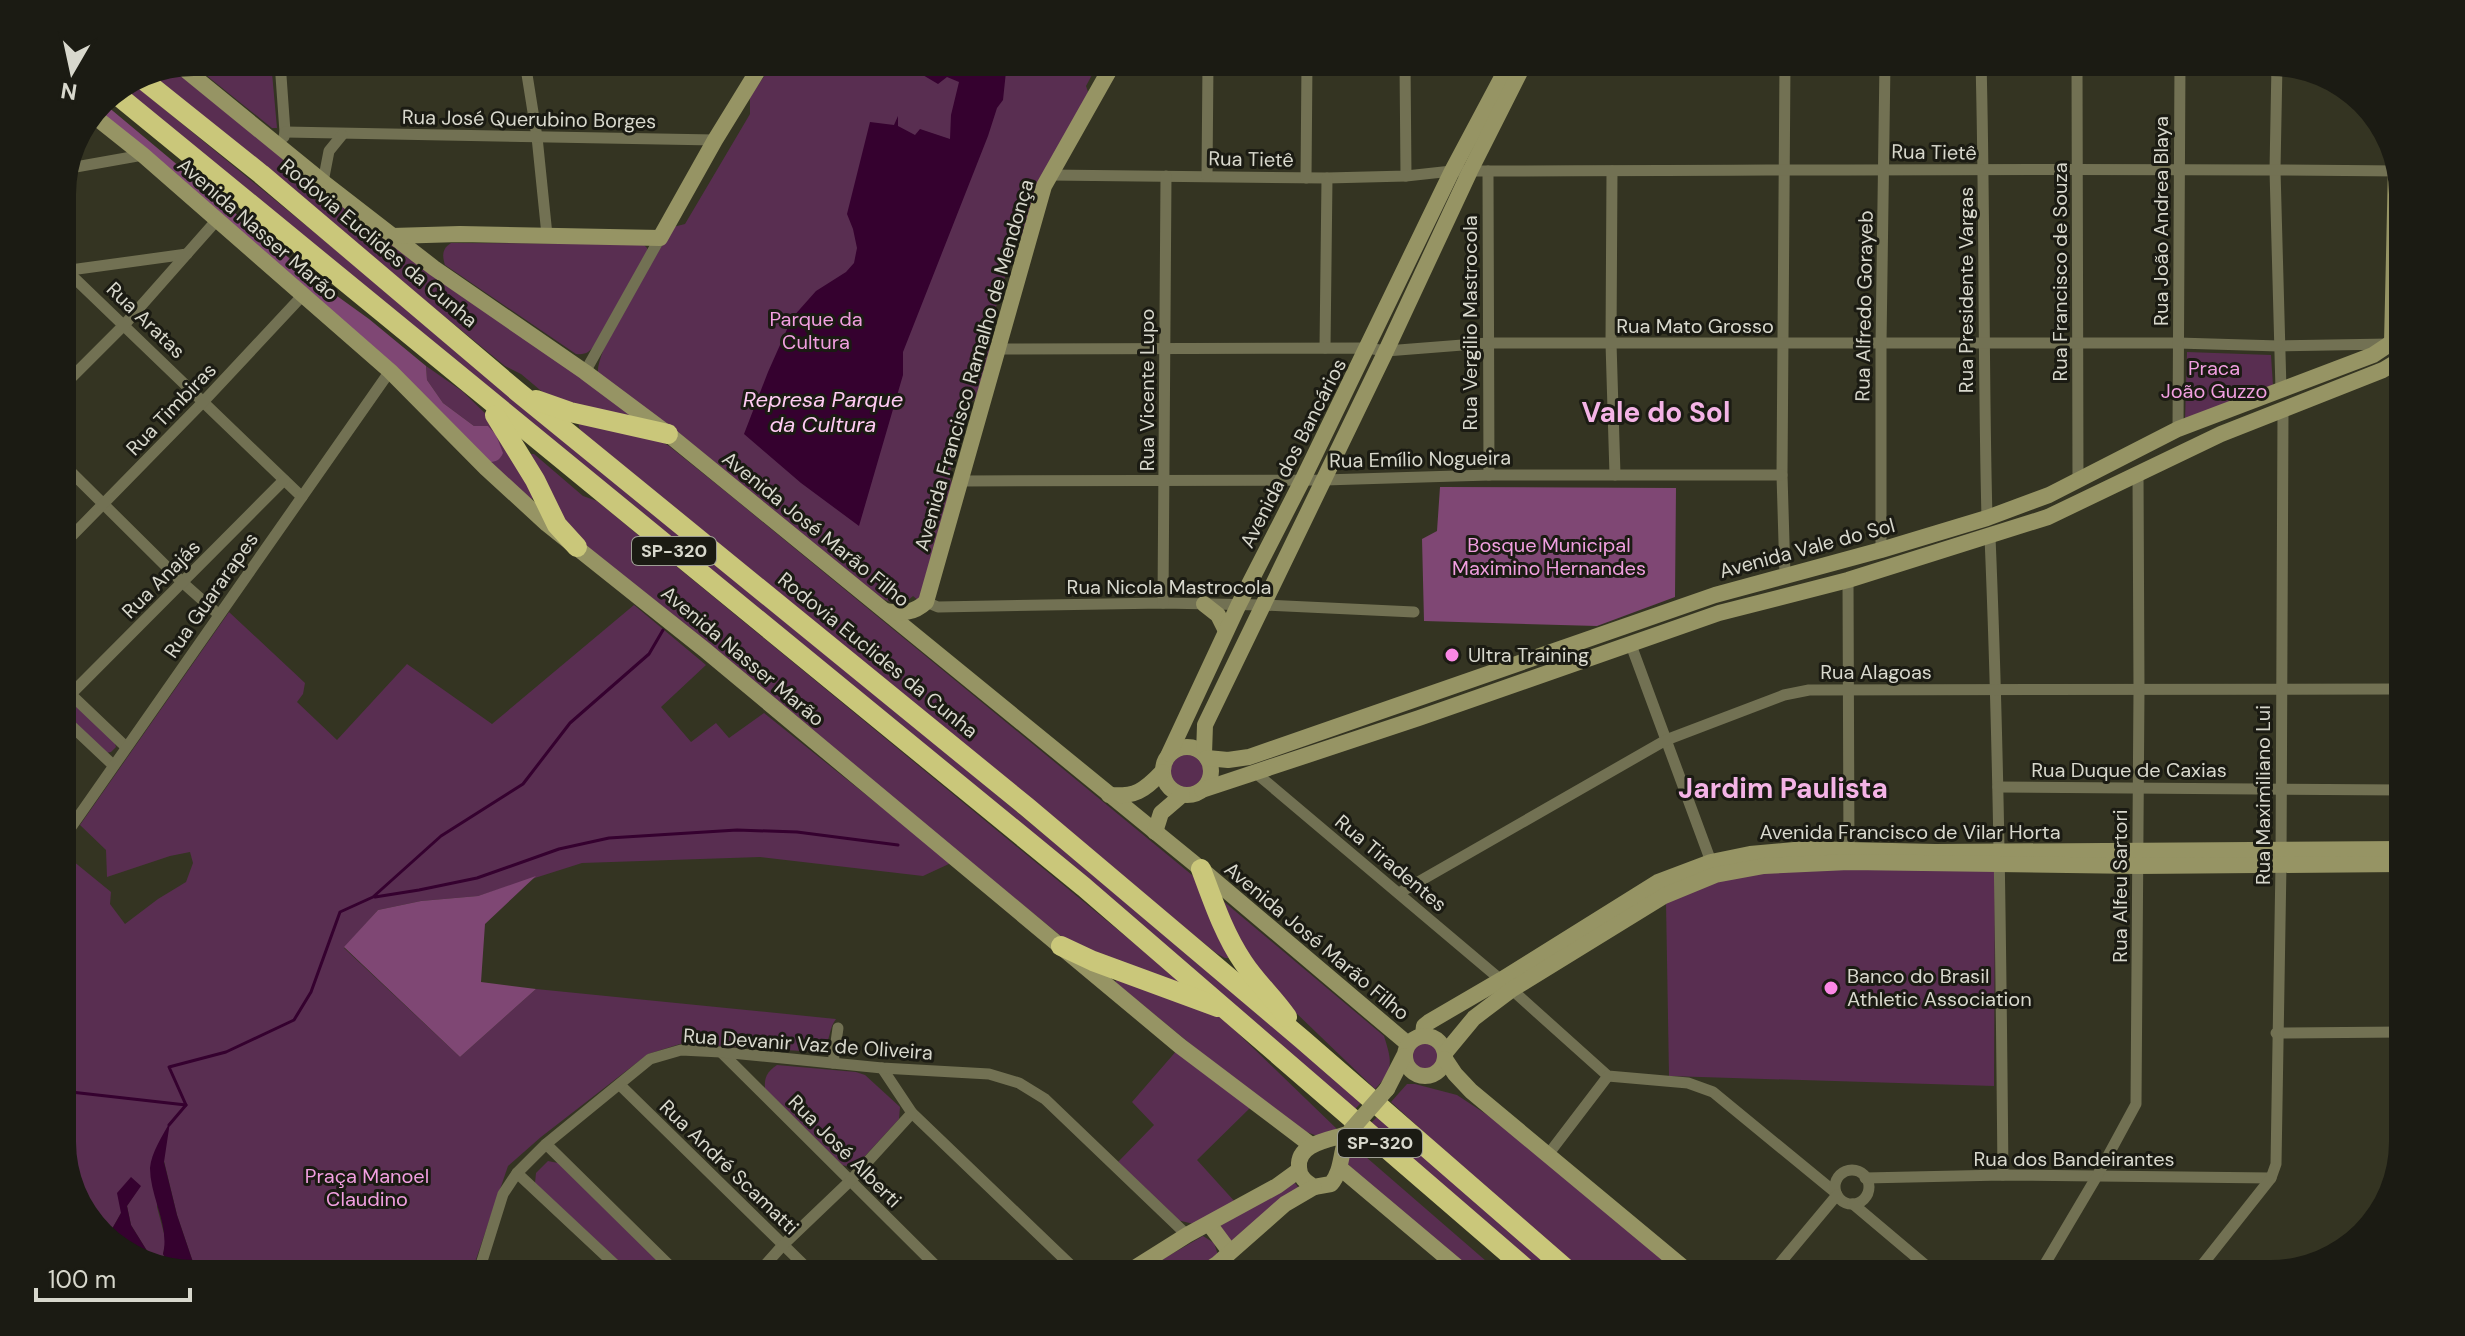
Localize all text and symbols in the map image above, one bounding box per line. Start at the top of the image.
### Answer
north arrow [32,32,112,112]
text: N [59,76,79,107]
street label: Rua José Querubino Borges [402,104,656,134]
street label: Rua João Andrea Blaya [2148,116,2174,326]
street label: Rua Tietê [1891,138,1977,166]
street label: Rua Tietê [1208,145,1294,173]
street label: Avenida Nasser Marão [172,152,344,306]
street label: Rodovia Euclides da Cunha [275,153,483,333]
street label: Rua Francisco de Souza [2047,162,2073,382]
street label: Avenida Francisco Ramalho de Mendonça [908,176,1040,554]
street label: Rua Presidente Vargas [1953,187,1979,393]
street label: Rua Alfredo Gorayeb [1849,210,1879,402]
street label: Rua Vergilio Mastrocola [1457,215,1483,431]
street label: Rua Aratas [101,276,191,364]
park label: Parque da Cultura [769,306,863,355]
street label: Rua Vicente Lupo [1134,309,1160,471]
street label: Rua Mato Grosso [1616,313,1774,339]
street label: Avenida dos Bancários [1234,354,1352,552]
park label: Praca João Guzzo [2161,355,2267,404]
street label: Rua Timbiras [120,357,222,461]
water label: Represa Parque da Cultura [743,385,903,439]
district label: Vale do Sol [1582,394,1730,431]
street label: Rua Emílio Nogueira [1329,444,1511,474]
street label: Avenida José Marão Filho [717,445,915,613]
street label: Avenida Vale do Sol [1716,512,1898,584]
street label: Rua Guararapes [158,527,264,663]
park label: Bosque Municipal Maximino Hernandes [1452,532,1646,581]
street label: Rua Anajás [116,534,206,624]
road number: SP-320 [632,537,716,565]
street label: Rodovia Euclides da Cunha [773,566,983,744]
street label: Rua Nicola Mastrocola [1067,574,1271,600]
street label: Avenida Nasser Marão [656,580,830,732]
place label: Ultra Training [1468,642,1589,668]
marker: Ultra Training [1443,646,1461,664]
street label: Rua Alagoas [1820,659,1932,685]
street label: Rua Maximiliano Lui [2250,705,2276,885]
street label: Rua Duque de Caxias [2031,757,2227,783]
district label: Jardim Paulista [1678,770,1888,807]
street label: Rua Tiradentes [1330,809,1452,917]
street label: Rua Alfeu Sartori [2107,809,2133,963]
street label: Avenida Francisco de Vilar Horta [1759,819,2061,845]
street label: Avenida José Marão Filho [1219,856,1415,1026]
place label: Banco do Brasil Athletic Association [1847,963,2032,1012]
marker: Banco do Brasil Athletic Association [1822,979,1840,997]
street label: Rua Devanir Vaz de Oliveira [682,1022,934,1066]
street label: Rua José Alberti [783,1089,907,1213]
street label: Rua André Scamatti [654,1094,804,1240]
road number: SP-320 [1338,1129,1422,1157]
street label: Rua dos Bandeirantes [1973,1146,2175,1172]
park label: Praça Manoel Claudino [305,1163,429,1212]
scale bar [36,1252,190,1302]
text: 100 m [48,1264,116,1295]

